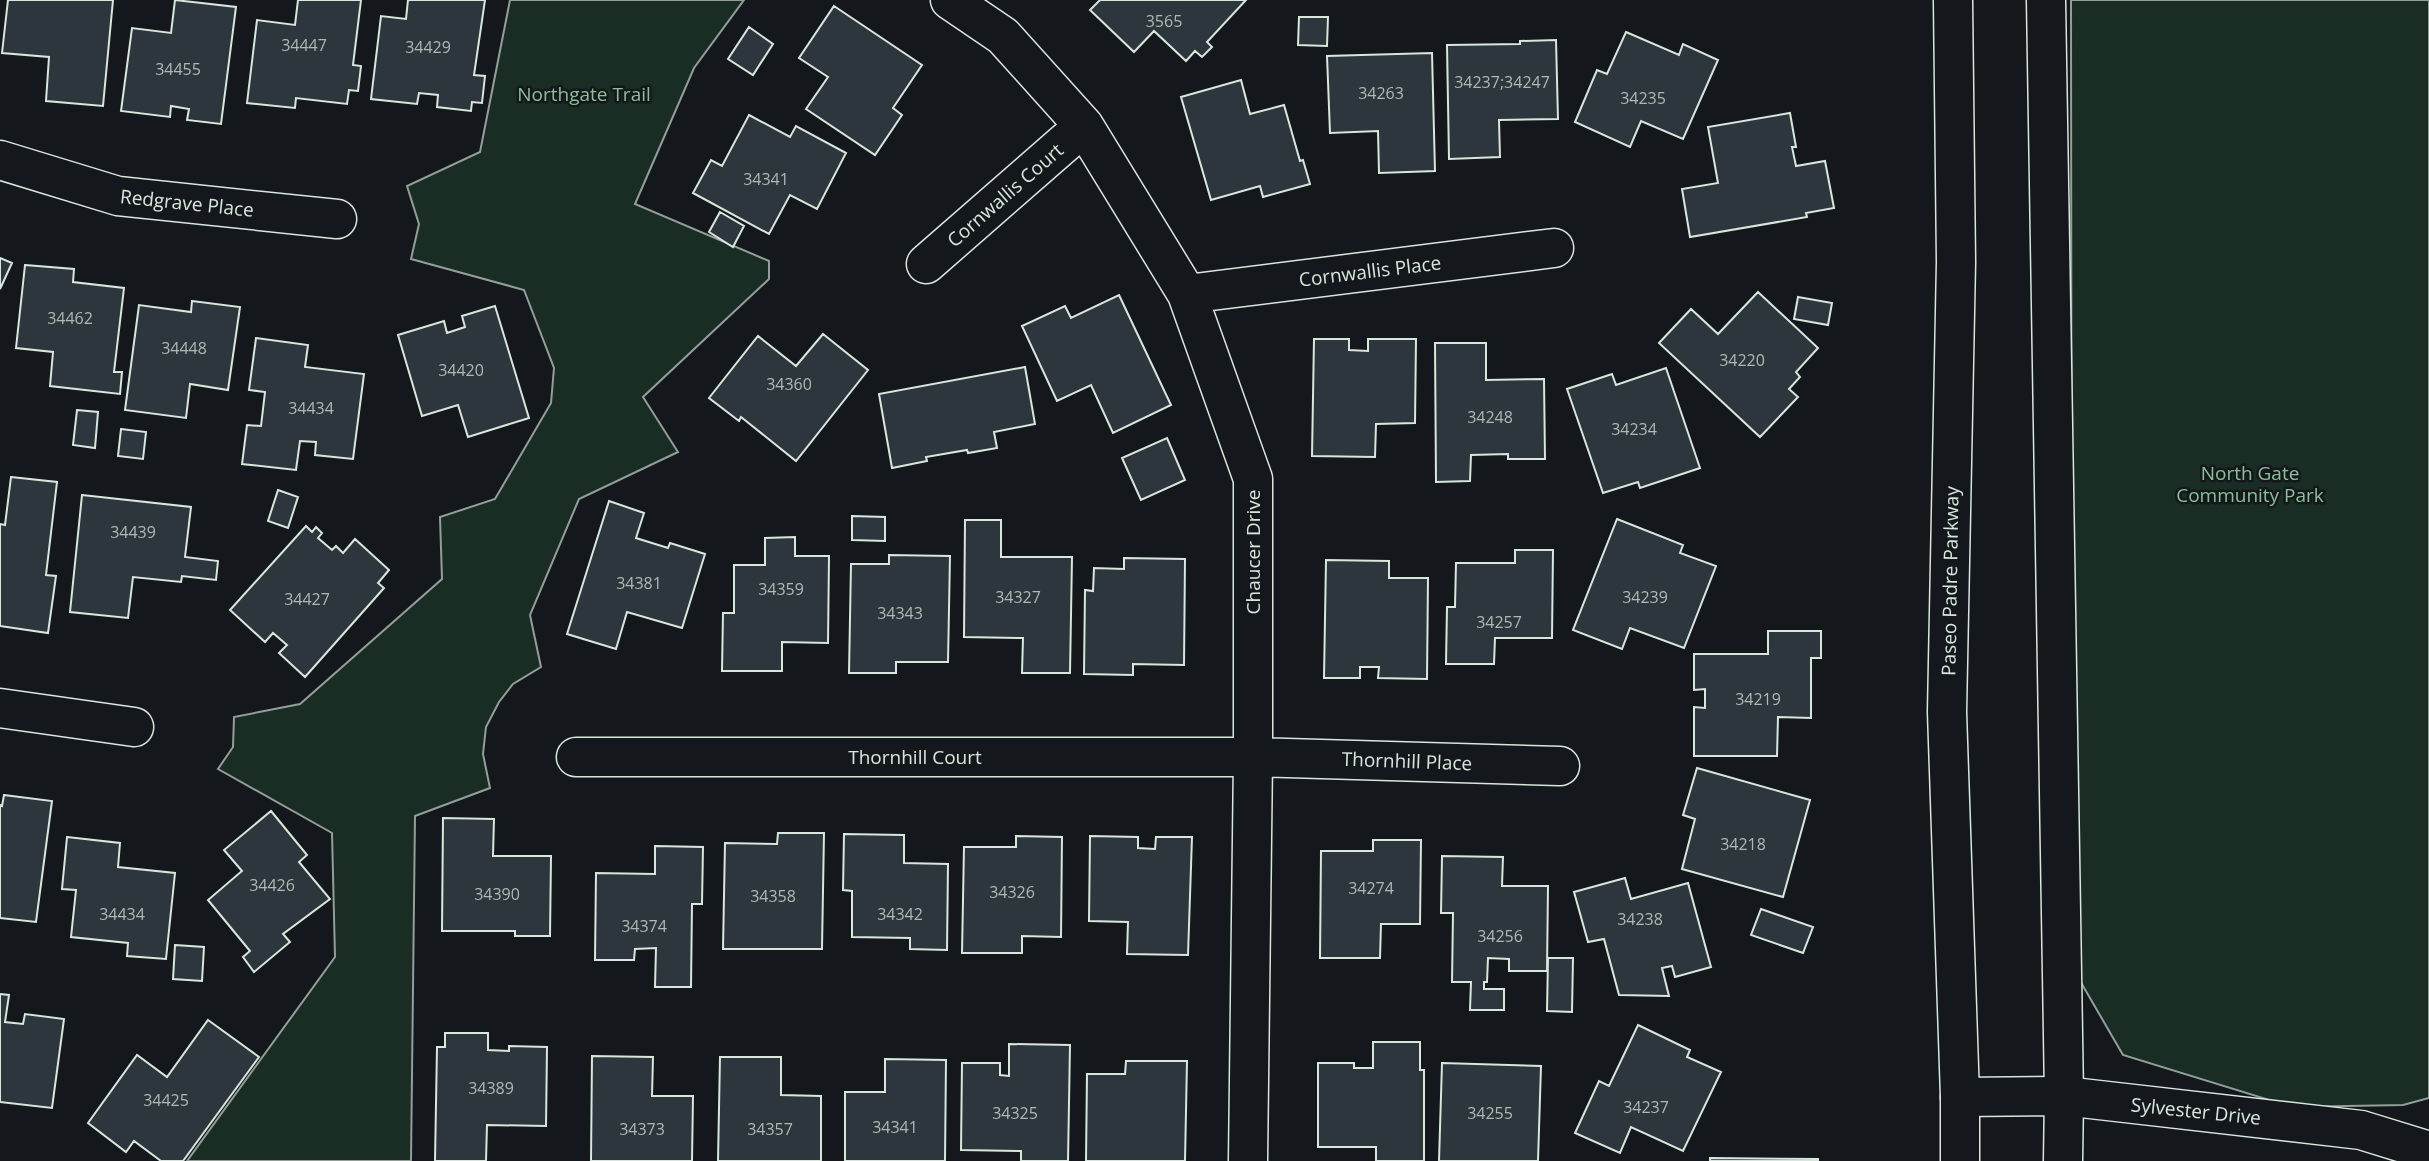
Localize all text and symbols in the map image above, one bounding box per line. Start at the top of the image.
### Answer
house number: 3565 [1146,10,1182,32]
house number: 34447 [281,34,327,56]
house number: 34429 [405,36,451,58]
house number: 34455 [155,58,201,80]
house number: 34237;34247 [1454,71,1550,93]
park label: Northgate Trail [517,81,651,107]
house number: 34263 [1358,82,1404,104]
house number: 34235 [1620,87,1666,109]
street label: Cornwallis Court [941,137,1069,253]
house number: 34341 [743,168,789,190]
street label: Redgrave Place [119,183,255,223]
street label: Cornwallis Place [1297,249,1443,293]
house number: 34462 [47,307,93,329]
house number: 34448 [161,337,207,359]
house number: 34220 [1719,349,1765,371]
house number: 34420 [438,359,484,381]
house number: 34360 [766,373,812,395]
house number: 34434 [288,397,334,419]
house number: 34248 [1467,406,1513,428]
house number: 34234 [1611,418,1657,440]
park label: North Gate Community Park [2176,460,2324,508]
street label: Paseo Padre Parkway [1935,486,1965,676]
street label: Chaucer Drive [1240,490,1266,614]
house number: 34439 [110,521,156,543]
house number: 34381 [616,572,662,594]
house number: 34359 [758,578,804,600]
house number: 34327 [995,586,1041,608]
house number: 34239 [1622,586,1668,608]
house number: 34427 [284,588,330,610]
house number: 34343 [877,602,923,624]
house number: 34257 [1476,611,1522,633]
house number: 34219 [1735,688,1781,710]
street label: Thornhill Court [848,744,982,770]
street label: Thornhill Place [1341,746,1473,776]
house number: 34218 [1720,833,1766,855]
house number: 34426 [249,874,295,896]
house number: 34274 [1348,877,1394,899]
house number: 34326 [989,881,1035,903]
house number: 34390 [474,883,520,905]
house number: 34358 [750,885,796,907]
house number: 34434 [99,903,145,925]
house number: 34342 [877,903,923,925]
house number: 34238 [1617,908,1663,930]
house number: 34374 [621,915,667,937]
house number: 34256 [1477,925,1523,947]
house number: 34389 [468,1077,514,1099]
house number: 34425 [143,1089,189,1111]
street label: Sylvester Drive [2130,1091,2262,1131]
house number: 34237 [1623,1096,1669,1118]
house number: 34325 [992,1102,1038,1124]
house number: 34255 [1467,1102,1513,1124]
house number: 34341 [872,1116,918,1138]
house number: 34373 [619,1118,665,1140]
house number: 34357 [747,1118,793,1140]

